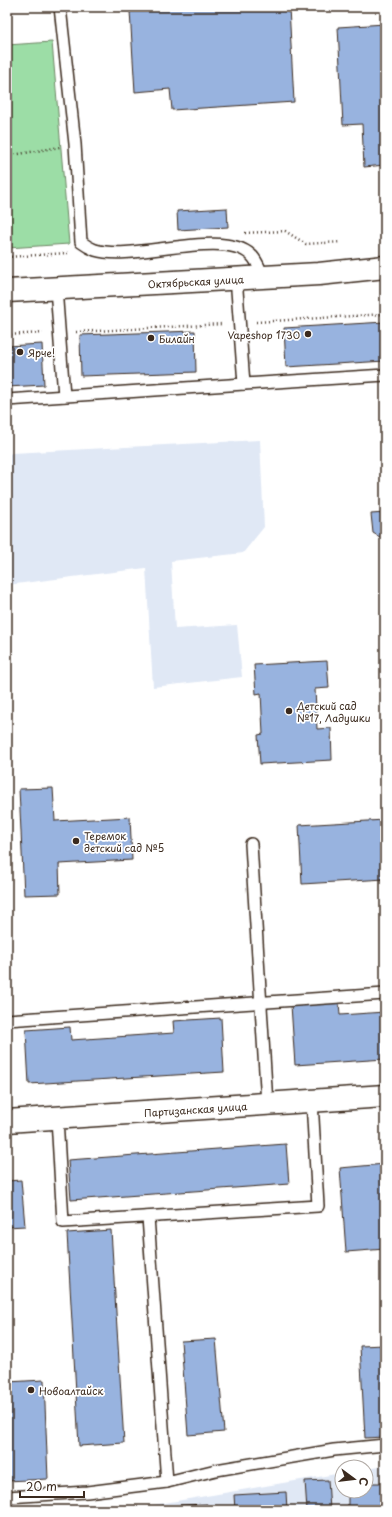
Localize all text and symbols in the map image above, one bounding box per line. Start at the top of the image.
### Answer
street label: Октябрьская улица [147,271,245,291]
place label: Vapeshop 1730 [228,327,300,342]
marker: Vapeshop 1730 [303,329,313,339]
place label: Билайн [159,331,195,346]
marker: Билайн [146,333,156,343]
place label: Ярче! [27,345,55,360]
marker: Ярче! [15,347,25,357]
place label: Детский сад №17, Ладушки [296,698,371,726]
marker: Детский сад №17, Ладушки [284,706,294,716]
place label: Теремок детский сад №5 [84,828,164,855]
marker: Теремок детский сад №5 [71,836,81,846]
street label: Партизанская улица [143,1098,248,1119]
place label: Новоалтайск [39,1383,103,1398]
marker: Новоалтайск [26,1385,36,1395]
north arrow [334,1459,374,1499]
scale bar [20,1473,84,1499]
text: С [355,1476,373,1488]
text: 20 m [26,1477,57,1495]

